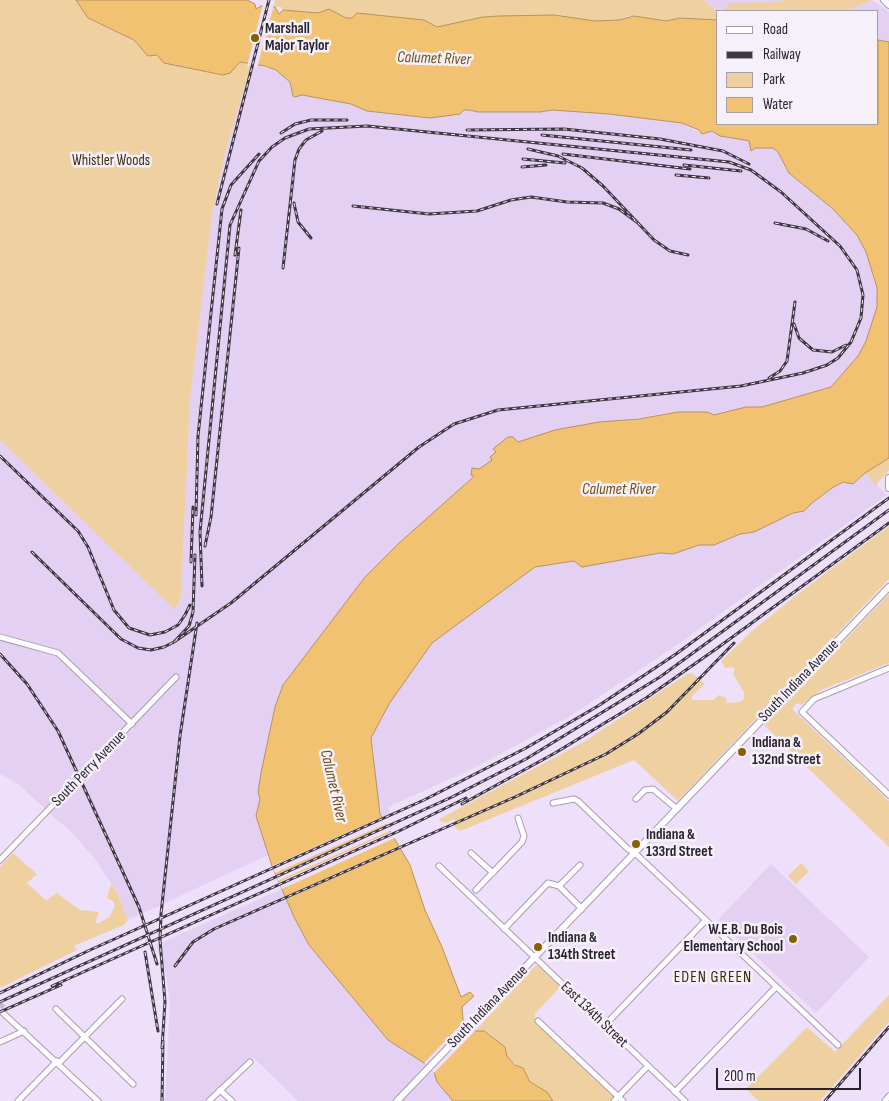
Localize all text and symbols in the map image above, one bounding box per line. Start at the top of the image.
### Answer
legend [716,10,879,125]
place label: Marshall Major Taylor [265,20,329,55]
text: Road [763,20,788,39]
marker: Marshall Major Taylor [249,32,261,44]
text: Railway [763,45,801,64]
water label: Calumet River [397,48,471,70]
text: Park [763,70,785,89]
text: Water [763,95,793,114]
park label: Whistler Woods [72,152,150,170]
water label: Calumet River [582,480,656,500]
street label: South Indiana Avenue [755,636,843,726]
street label: South Perry Avenue [48,727,130,811]
place label: Indiana & 132nd Street [752,734,821,769]
marker: Indiana & 132nd Street [736,746,748,758]
water label: Calumet River [315,748,351,824]
place label: Indiana & 133rd Street [646,826,713,861]
marker: Indiana & 133rd Street [630,838,642,850]
place label: W.E.B. Du Bois Elementary School [684,921,783,956]
place label: Indiana & 134th Street [548,929,615,964]
marker: W.E.B. Du Bois Elementary School [787,933,799,945]
marker: Indiana & 134th Street [532,941,544,953]
street label: South Indiana Avenue [444,962,532,1052]
district label: EDEN GREEN [672,968,754,988]
street label: East 134th Street [556,978,632,1052]
scale bar [719,1058,864,1090]
text: 200 m [724,1067,756,1086]

